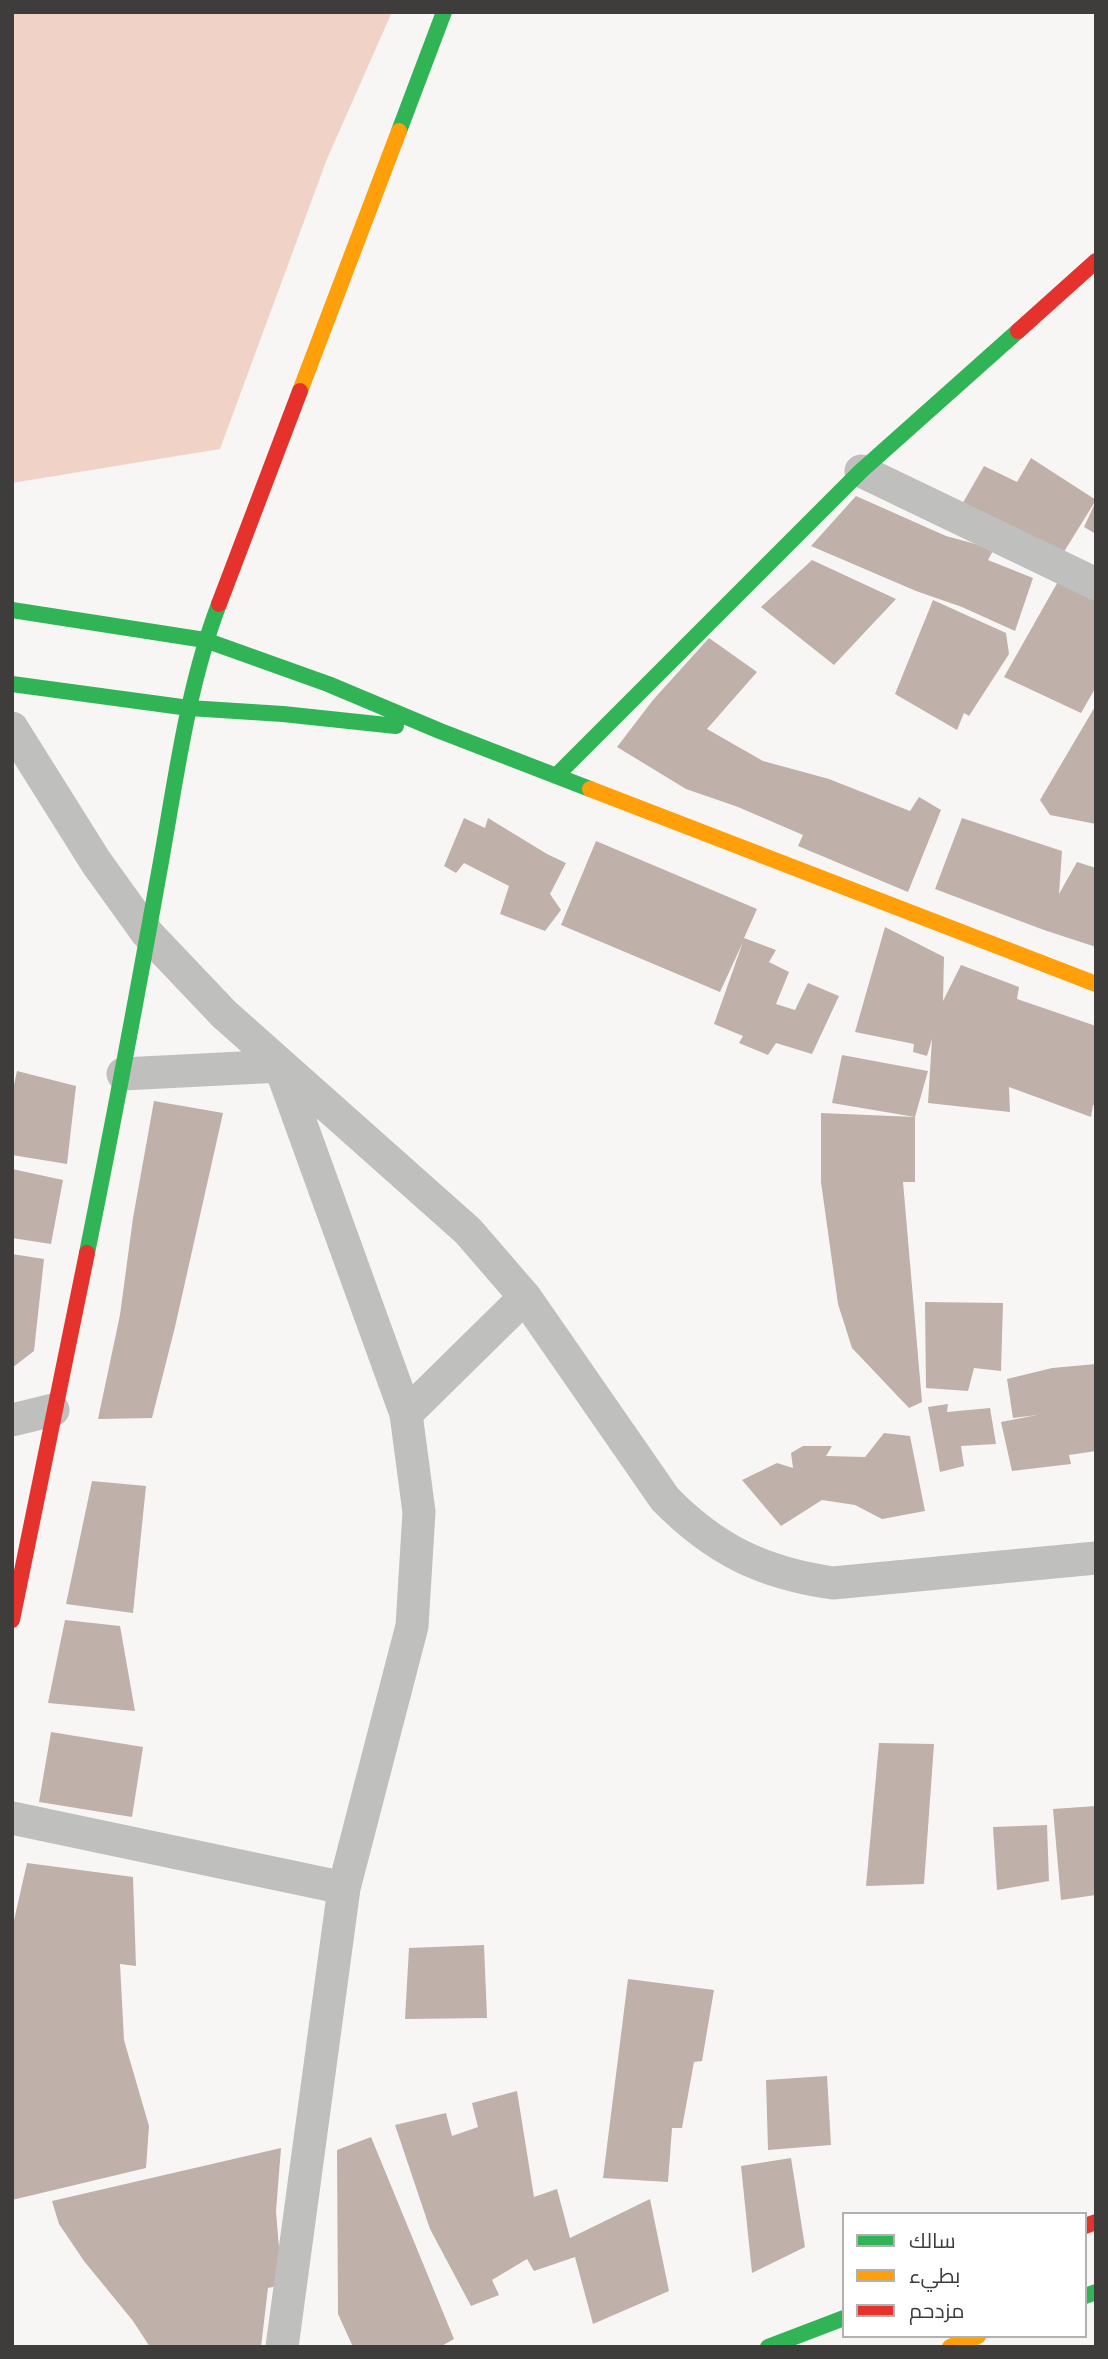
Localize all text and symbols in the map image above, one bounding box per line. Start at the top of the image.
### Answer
legend [842,2212,1087,2338]
text: سالك [909,2227,956,2254]
text: بطيء [909,2262,960,2289]
text: مزدحم [909,2297,964,2324]

